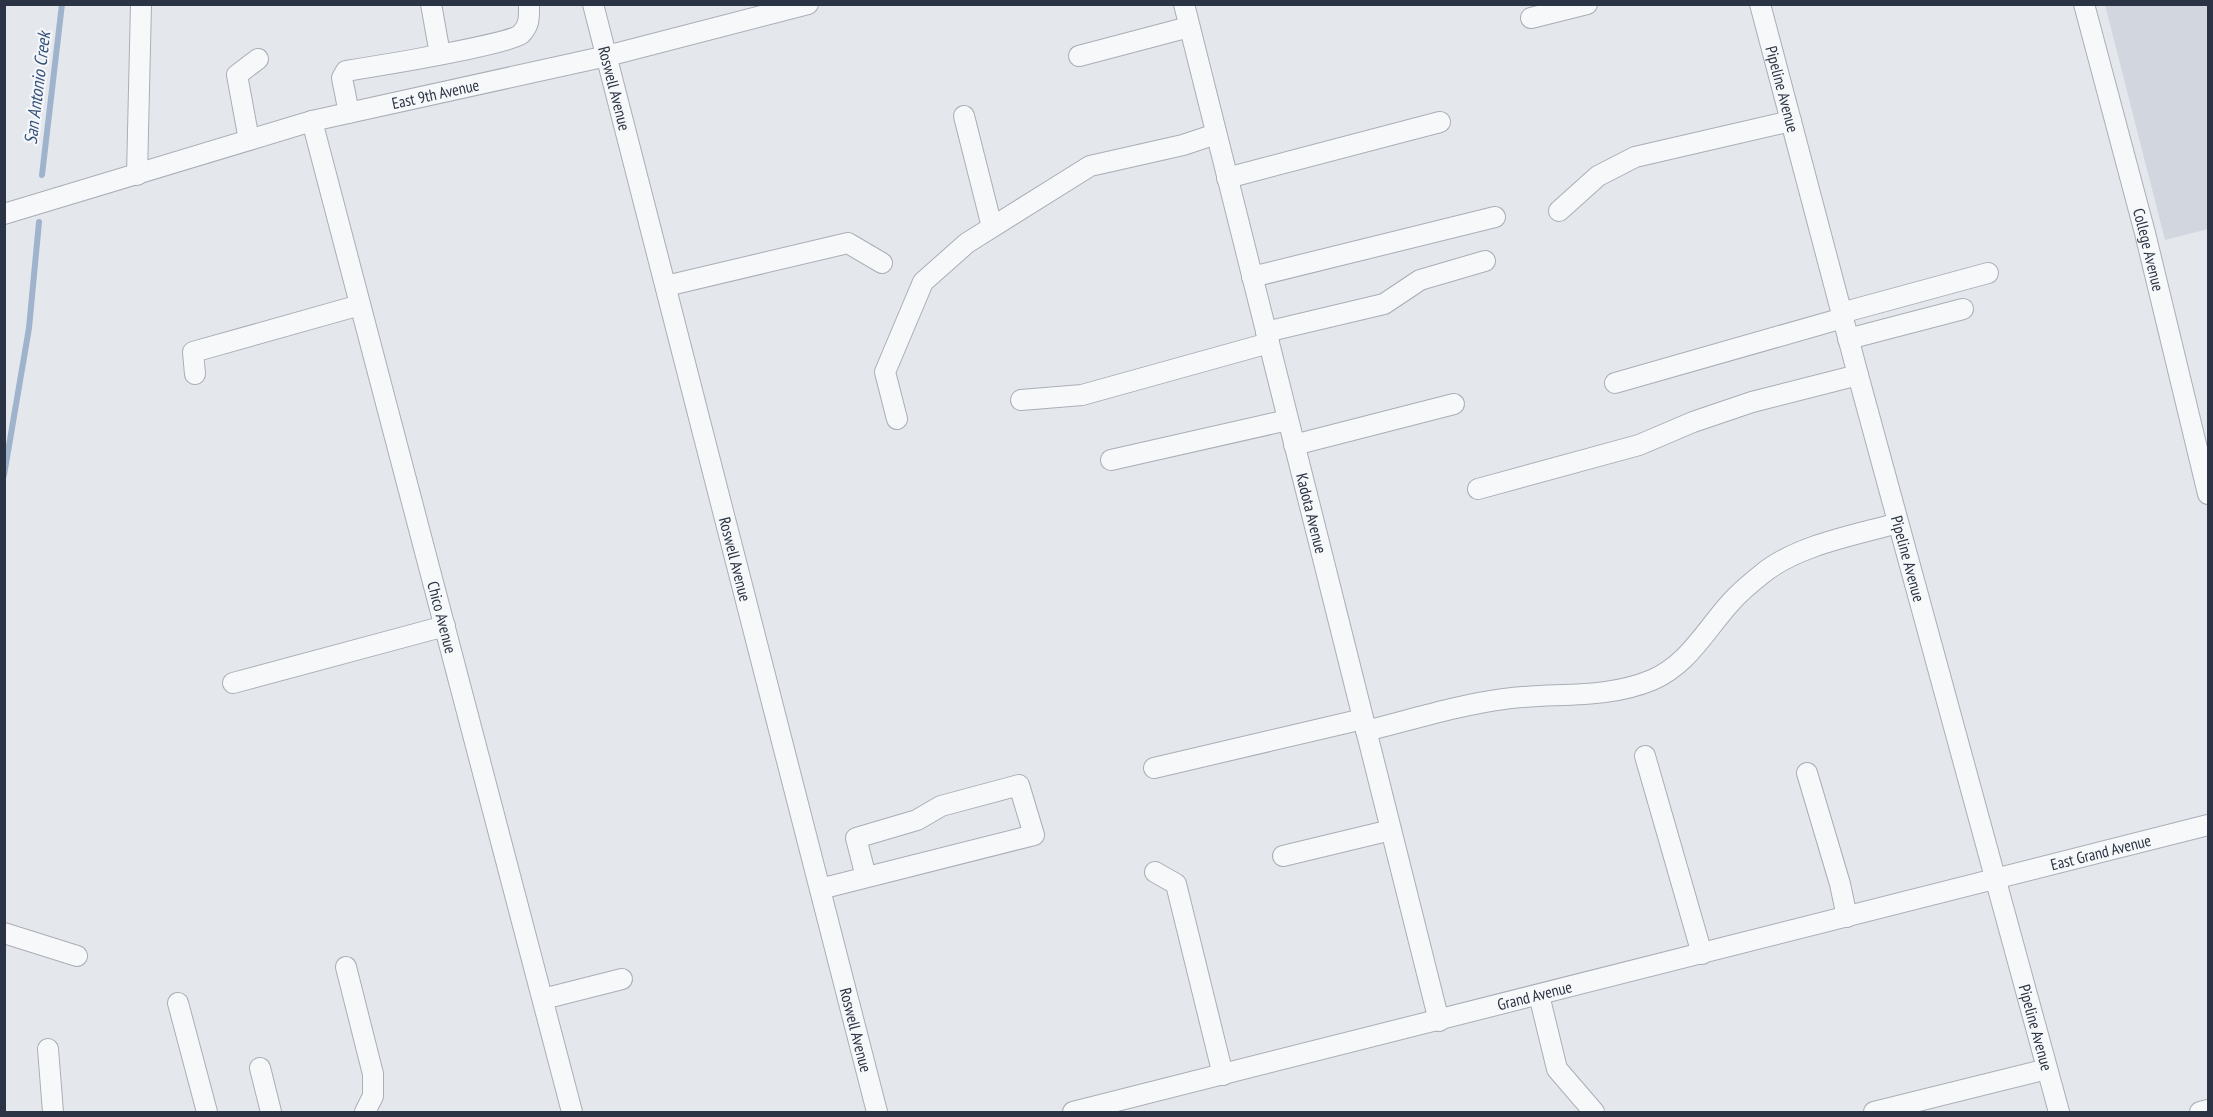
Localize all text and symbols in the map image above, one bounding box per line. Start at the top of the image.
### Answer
water label: San Antonio Creek [19,28,56,146]
street label: Roswell Avenue [594,44,635,133]
street label: Pipeline Avenue [1761,44,1803,134]
street label: East 9th Avenue [390,75,481,113]
street label: College Avenue [2129,206,2169,293]
street label: Kadota Avenue [1292,471,1331,555]
street label: Pipeline Avenue [1887,513,1929,604]
street label: Roswell Avenue [715,515,756,603]
street label: Chico Avenue [423,579,461,655]
street label: East Grand Avenue [2048,830,2153,874]
street label: Grand Avenue [1495,976,1574,1014]
street label: Pipeline Avenue [2015,982,2057,1073]
street label: Roswell Avenue [836,986,876,1074]

